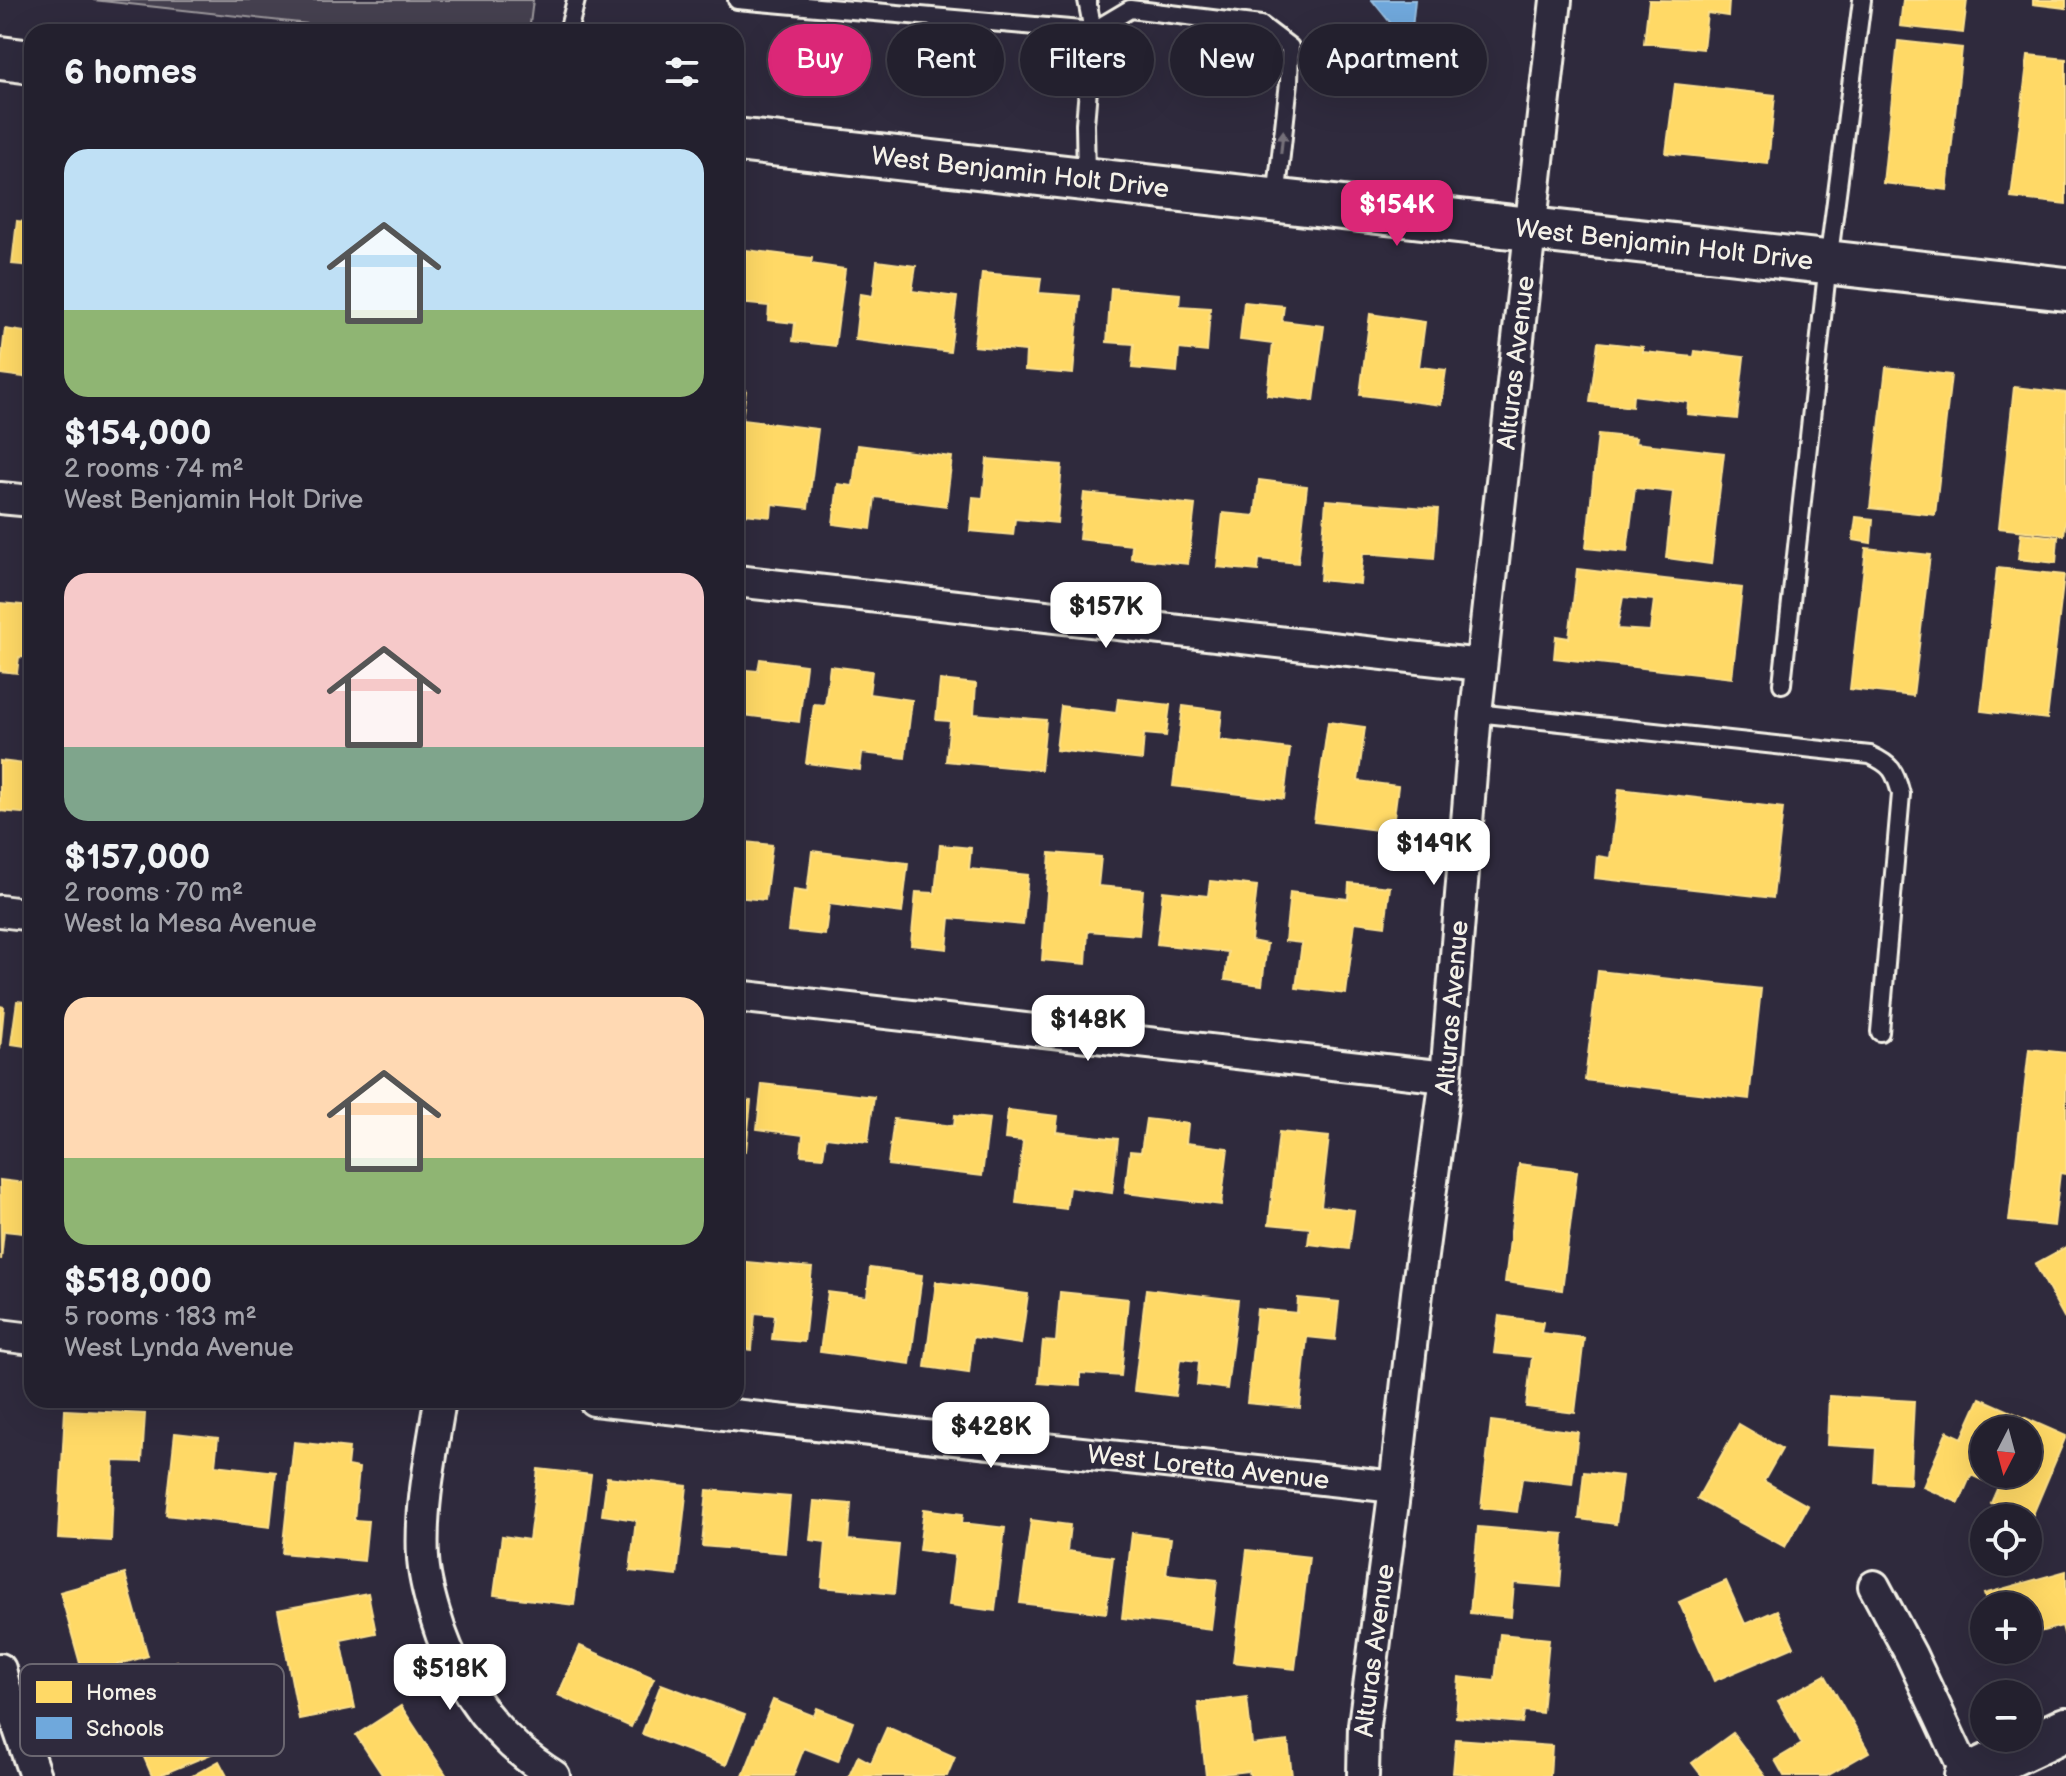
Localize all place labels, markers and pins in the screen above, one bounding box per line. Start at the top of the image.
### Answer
pin: $154K [1341,180,1453,248]
pin: $157K [1050,582,1162,650]
pin: $149K [1378,819,1490,887]
pin: $148K [1032,995,1144,1063]
pin: $428K [935,1402,1047,1470]
pin: $518K [394,1644,506,1712]

